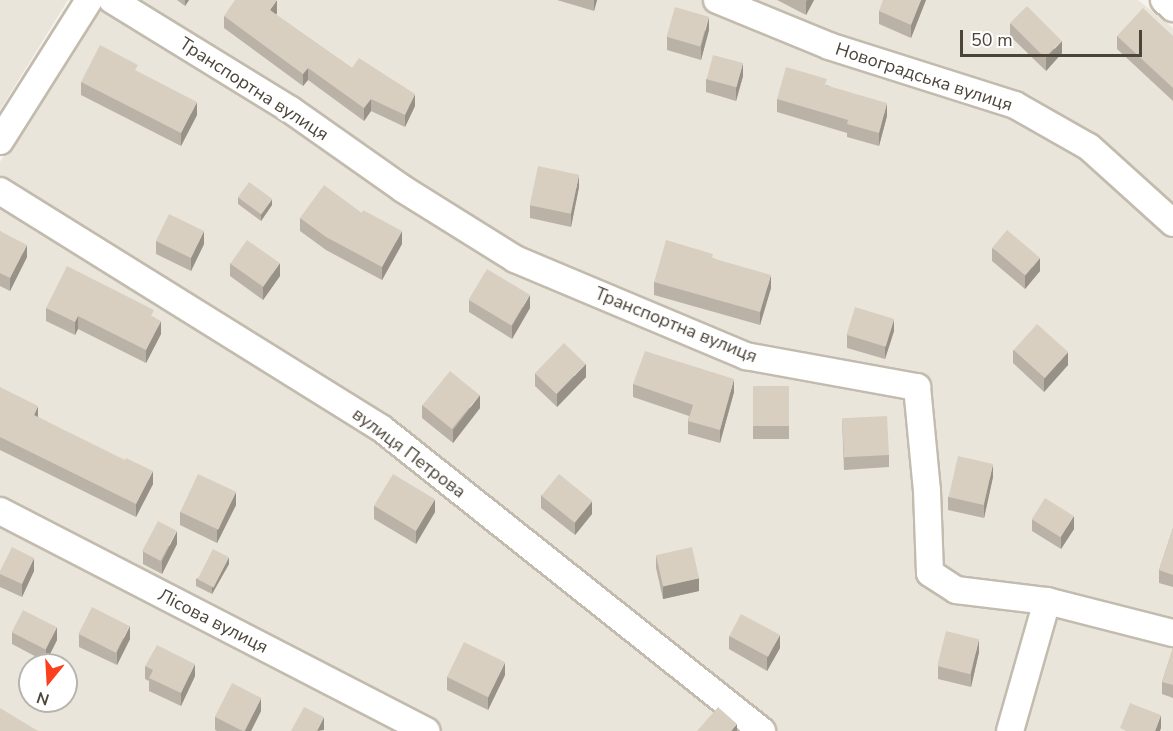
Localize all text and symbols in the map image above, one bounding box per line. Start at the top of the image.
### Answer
scale bar [963,18,1144,56]
text: 50 m [971,28,1013,52]
street label: Транспортна вулиця [175,33,333,145]
street label: Новоградська вулиця [833,38,1015,116]
street label: Транспортна вулиця [592,283,760,367]
street label: вулиця Петрова [348,403,470,503]
street label: Лісова вулиця [154,584,272,658]
north arrow [18,653,78,713]
text: N [34,686,52,711]

